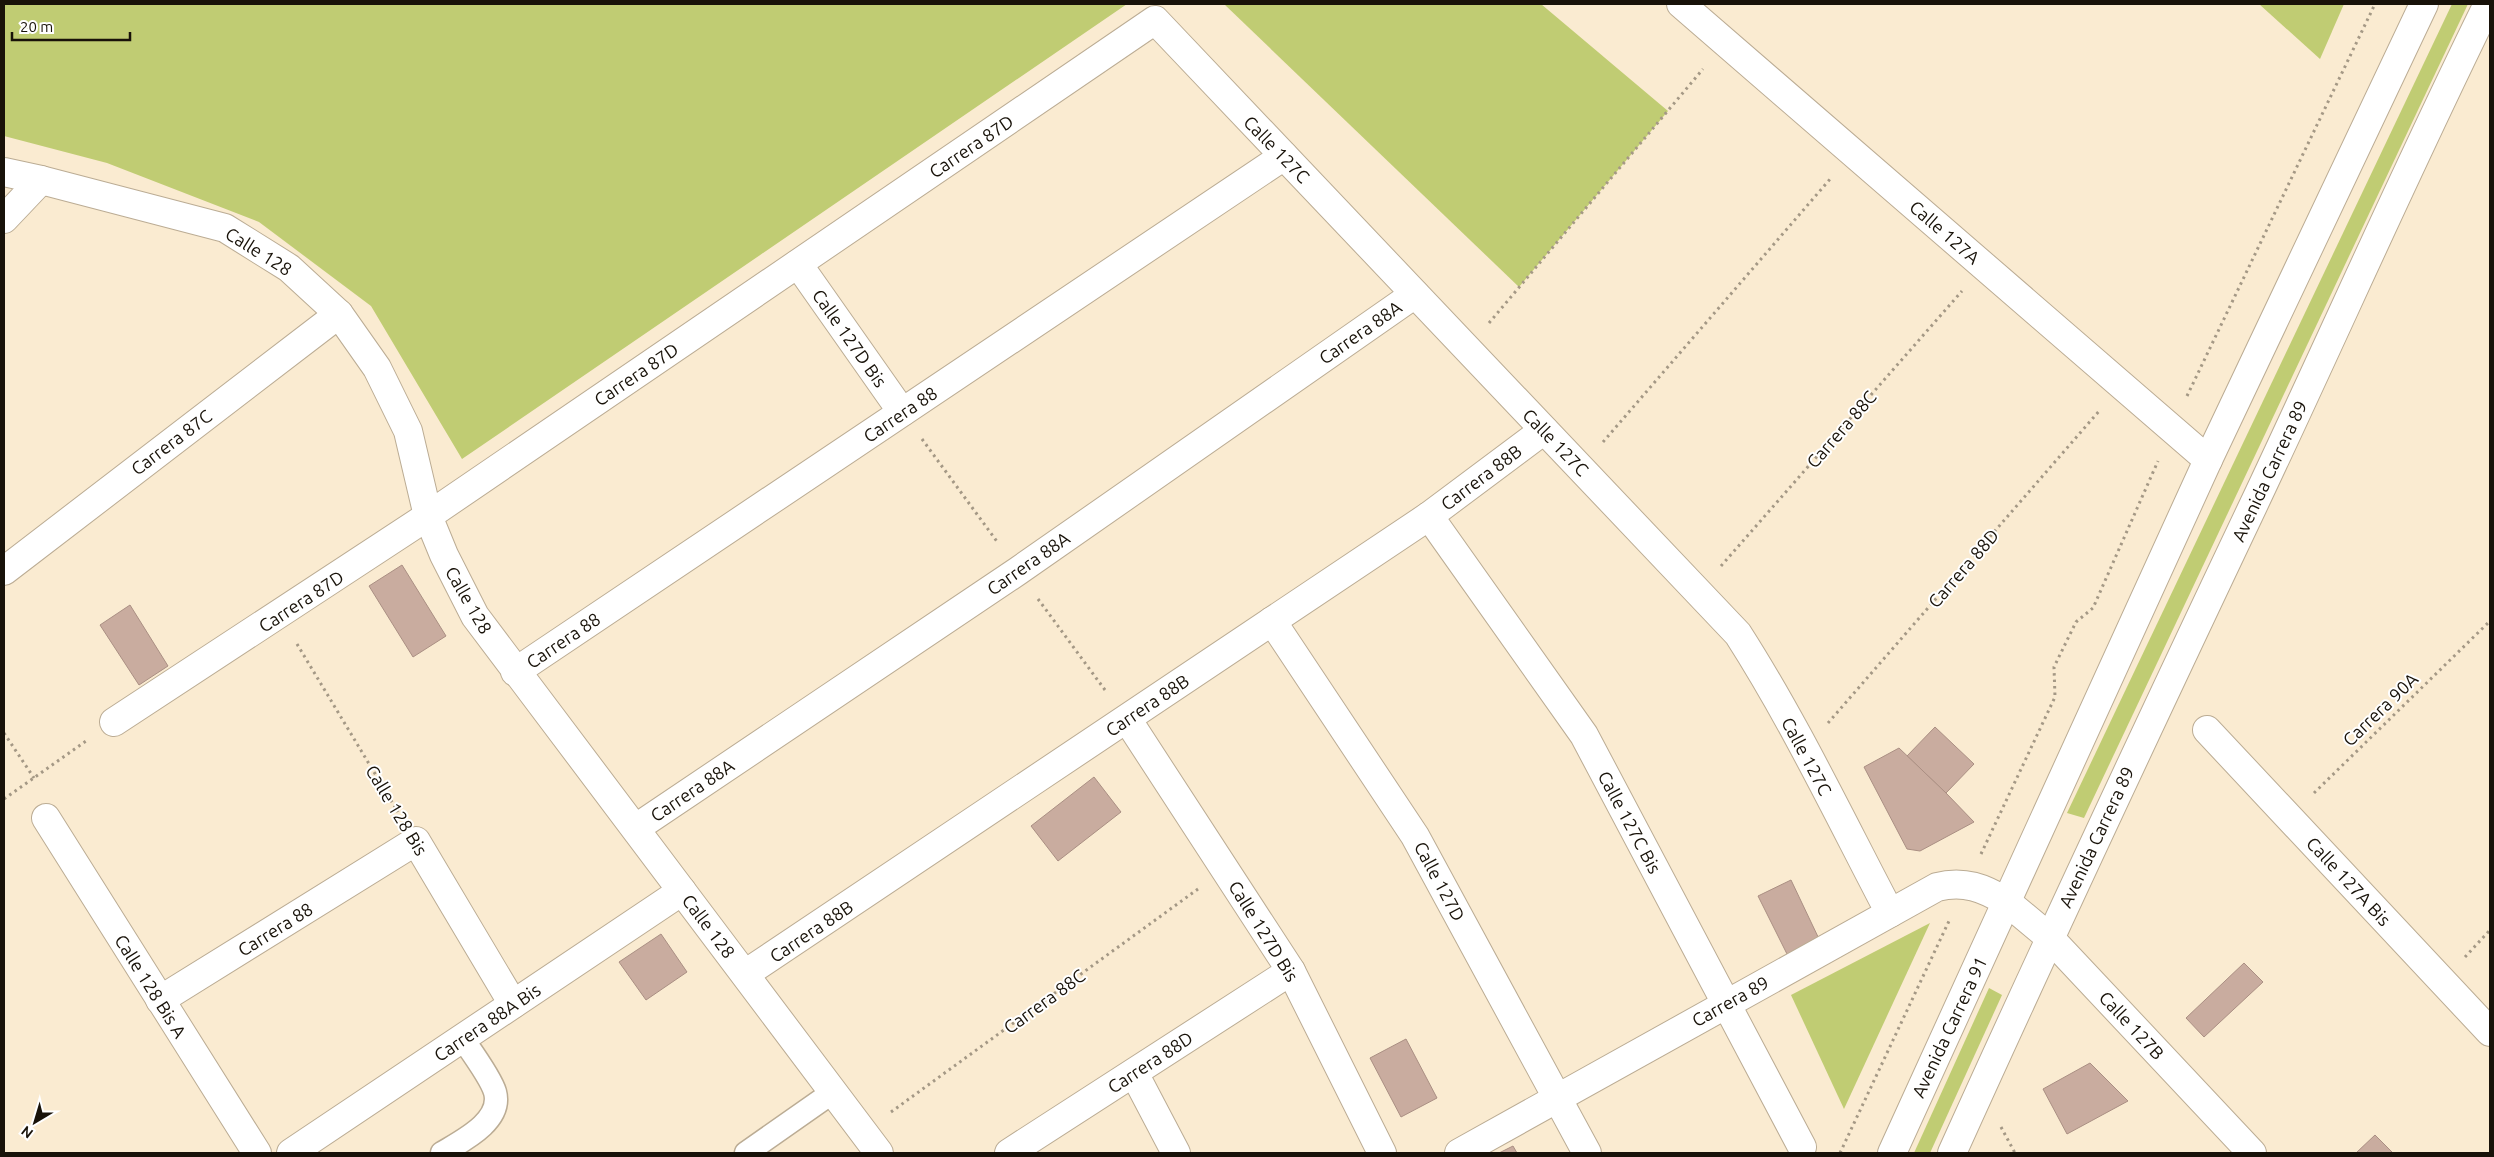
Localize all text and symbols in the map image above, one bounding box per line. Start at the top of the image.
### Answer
scale bar [12,10,130,42]
text: 20 m [20,18,53,35]
street label: Carrera 87D [925,111,1017,181]
street label: Calle 127C [1240,111,1314,187]
street label: Calle 127A [1906,196,1984,268]
street label: Calle 128 [222,223,296,279]
street label: Calle 127D Bis [809,285,891,391]
street label: Carrera 88A [1315,296,1405,368]
street label: Carrera 87D [590,339,682,409]
street label: Carrera 88 [859,382,941,446]
street label: Carrera 88C [1802,386,1880,472]
street label: Avenida Carrera 89 [2228,397,2310,545]
street label: Calle 127C [1519,404,1593,480]
street label: Carrera 87C [127,405,215,479]
street label: Carrera 88B [1437,440,1525,514]
street label: Carrera 88D [1924,525,2002,611]
street label: Carrera 88A [983,527,1073,599]
street label: Calle 128 [442,563,496,637]
street label: Carrera 87D [255,566,347,636]
street label: Carrera 88 [522,608,604,672]
street label: Carrera 90A [2339,668,2422,750]
street label: Carrera 88B [1102,670,1192,740]
street label: Calle 127C [1778,714,1836,798]
street label: Carrera 88A [647,755,738,825]
street label: Calle 128 Bis [362,761,432,859]
street label: Avenida Carrera 89 [2055,763,2137,911]
street label: Calle 127C Bis [1595,767,1665,877]
street label: Calle 127A Bis [2303,833,2395,930]
street label: Calle 127D [1411,838,1469,924]
street label: Calle 127D Bis [1225,877,1303,985]
street label: Calle 128 [679,890,739,962]
street label: Carrera 88B [766,896,856,966]
street label: Carrera 88 [234,898,316,960]
street label: Calle 128 Bis A [111,931,191,1042]
street label: Avenida Carrera 91 [1908,953,1990,1101]
street label: Carrera 88C [1000,965,1088,1037]
street label: Carrera 89 [1688,972,1772,1030]
street label: Carrera 88A Bis [430,979,544,1065]
street label: Calle 127B [2095,987,2169,1063]
street label: Carrera 88D [1104,1027,1196,1097]
north arrow [10,1097,60,1147]
text: N [18,1123,36,1142]

